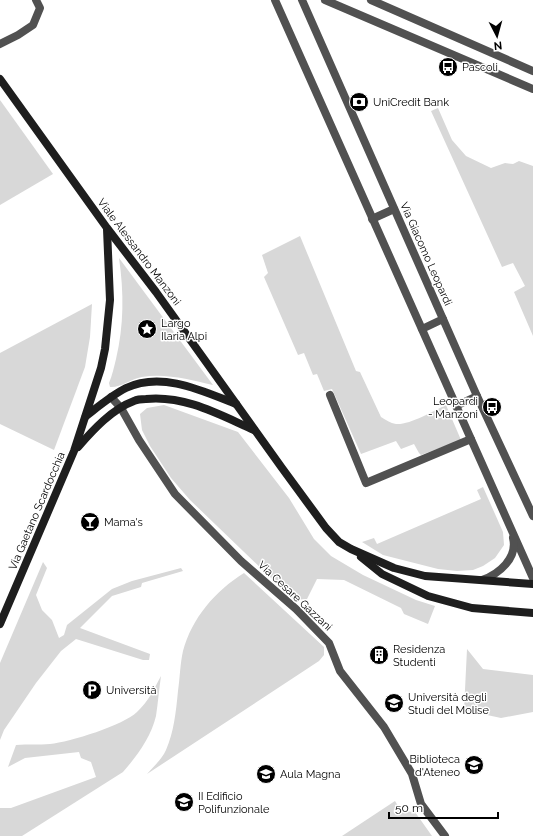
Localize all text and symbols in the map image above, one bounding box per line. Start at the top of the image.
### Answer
north arrow [477,16,517,56]
text: N [493,39,503,52]
bus stop icon: Pascoli [437,56,459,78]
place label: Pascoli [462,61,498,74]
bank icon: UniCredit Bank [348,91,370,113]
place label: UniCredit Bank [373,96,449,109]
street label: Viale Alessandro Manzoni [95,196,183,308]
street label: Via Giacomo Leopardi [397,200,455,308]
place label: Largo Ilaria Alpi [161,317,207,343]
place icon: Largo Ilaria Alpi [136,318,158,340]
place label: Leopardi - Manzoni [428,395,478,421]
bus stop icon: Leopardi - Manzoni [481,396,503,418]
street label: Via Gaetano Scardocchia [6,450,68,572]
bar icon: Mama's [79,511,101,533]
place label: Mama's [104,516,143,529]
street label: Via Cesare Gazzani [255,558,335,634]
place label: Residenza Studenti [393,643,445,669]
building icon: Residenza Studenti [368,644,390,666]
parking icon: Università [81,679,103,701]
place label: Università [106,684,156,697]
place label: Università degli Studi del Molise [408,691,489,717]
school or university icon: Università degli Studi del Molise [383,692,405,714]
place label: Biblioteca d'Ateneo [410,753,460,779]
school or university icon: Biblioteca d'Ateneo [463,754,485,776]
school or university icon: Aula Magna [255,763,277,785]
place label: Aula Magna [280,768,340,781]
place label: II Edificio Polifunzionale [198,790,270,816]
school or university icon: II Edificio Polifunzionale [173,791,195,813]
scale bar [389,794,498,820]
text: 50 m [395,801,423,815]

